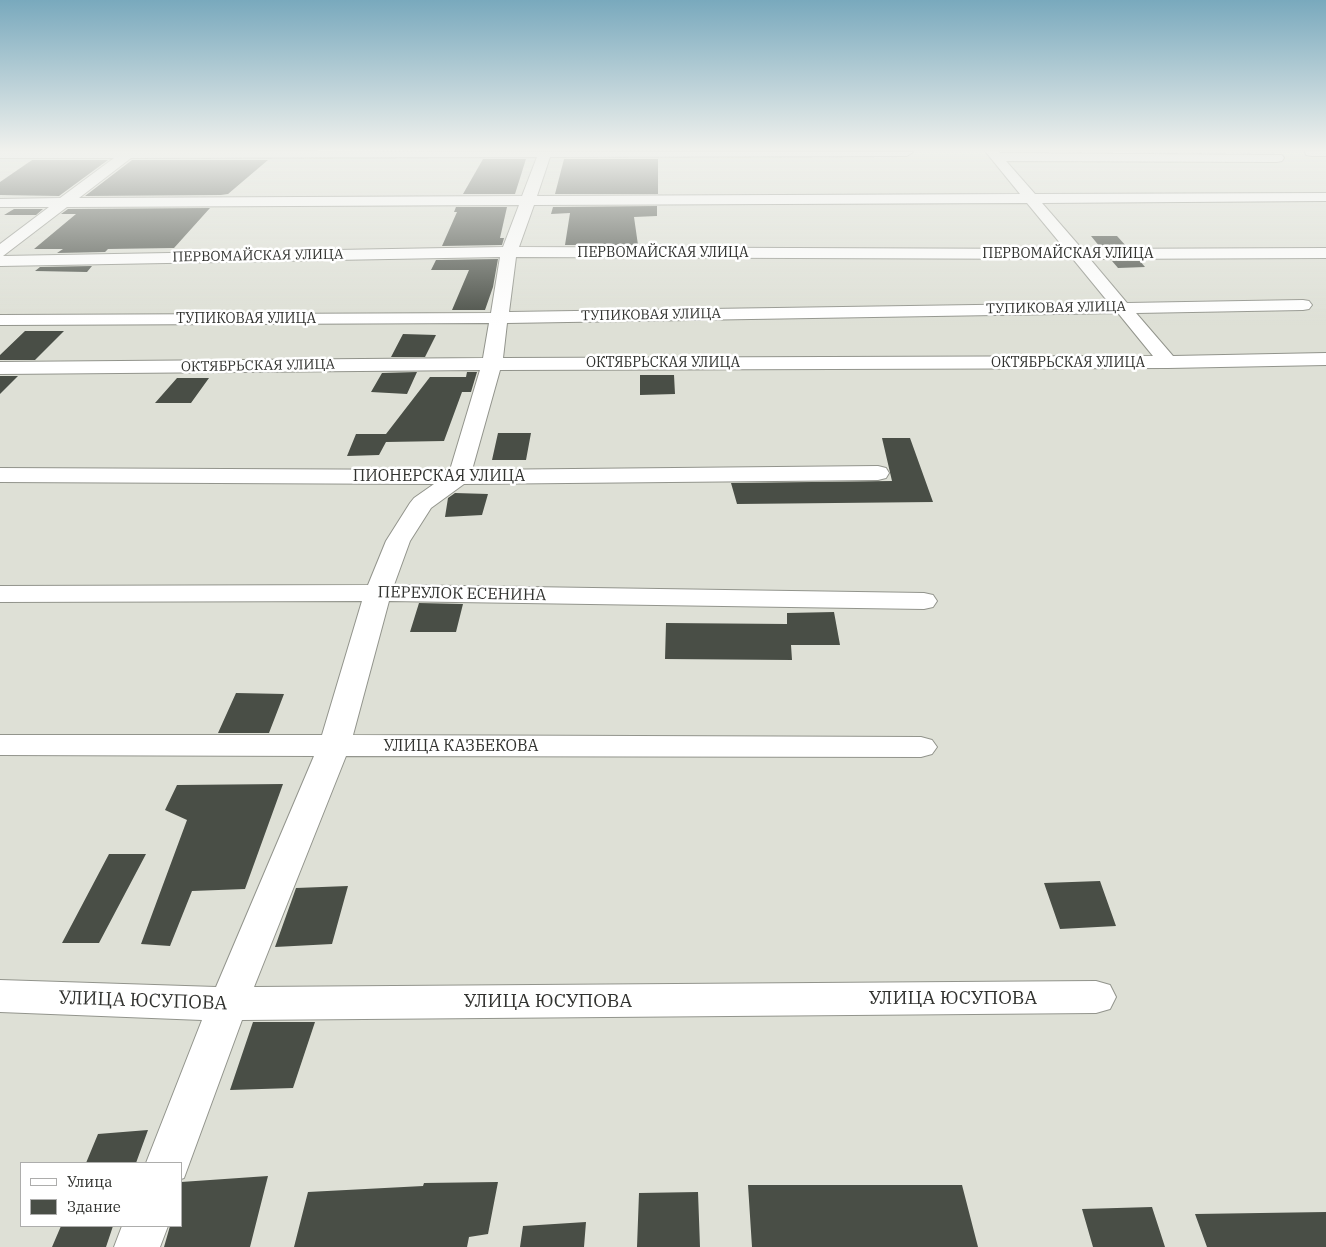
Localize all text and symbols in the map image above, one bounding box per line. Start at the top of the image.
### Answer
street label: ПЕРВОМАЙСКАЯ УЛИЦА [577,245,749,261]
street label: ПЕРВОМАЙСКАЯ УЛИЦА [172,246,344,266]
street label: ПЕРВОМАЙСКАЯ УЛИЦА [982,246,1154,262]
street label: ТУПИКОВАЯ УЛИЦА [986,298,1126,318]
street label: ТУПИКОВАЯ УЛИЦА [581,305,721,325]
street label: ТУПИКОВАЯ УЛИЦА [176,311,316,327]
street label: ОКТЯБРЬСКАЯ УЛИЦА [586,355,740,371]
street label: ОКТЯБРЬСКАЯ УЛИЦА [991,355,1145,371]
street label: ОКТЯБРЬСКАЯ УЛИЦА [181,356,335,376]
street label: ПИОНЕРСКАЯ УЛИЦА [353,466,525,486]
street label: ПЕРЕУЛОК ЕСЕНИНА [377,583,547,605]
street label: УЛИЦА КАЗБЕКОВА [384,736,538,756]
street label: УЛИЦА ЮСУПОВА [58,987,228,1015]
street label: УЛИЦА ЮСУПОВА [869,988,1037,1010]
street label: УЛИЦА ЮСУПОВА [464,991,632,1013]
legend [20,1162,182,1227]
text: Улица [67,1172,112,1191]
text: Здание [67,1197,121,1216]

